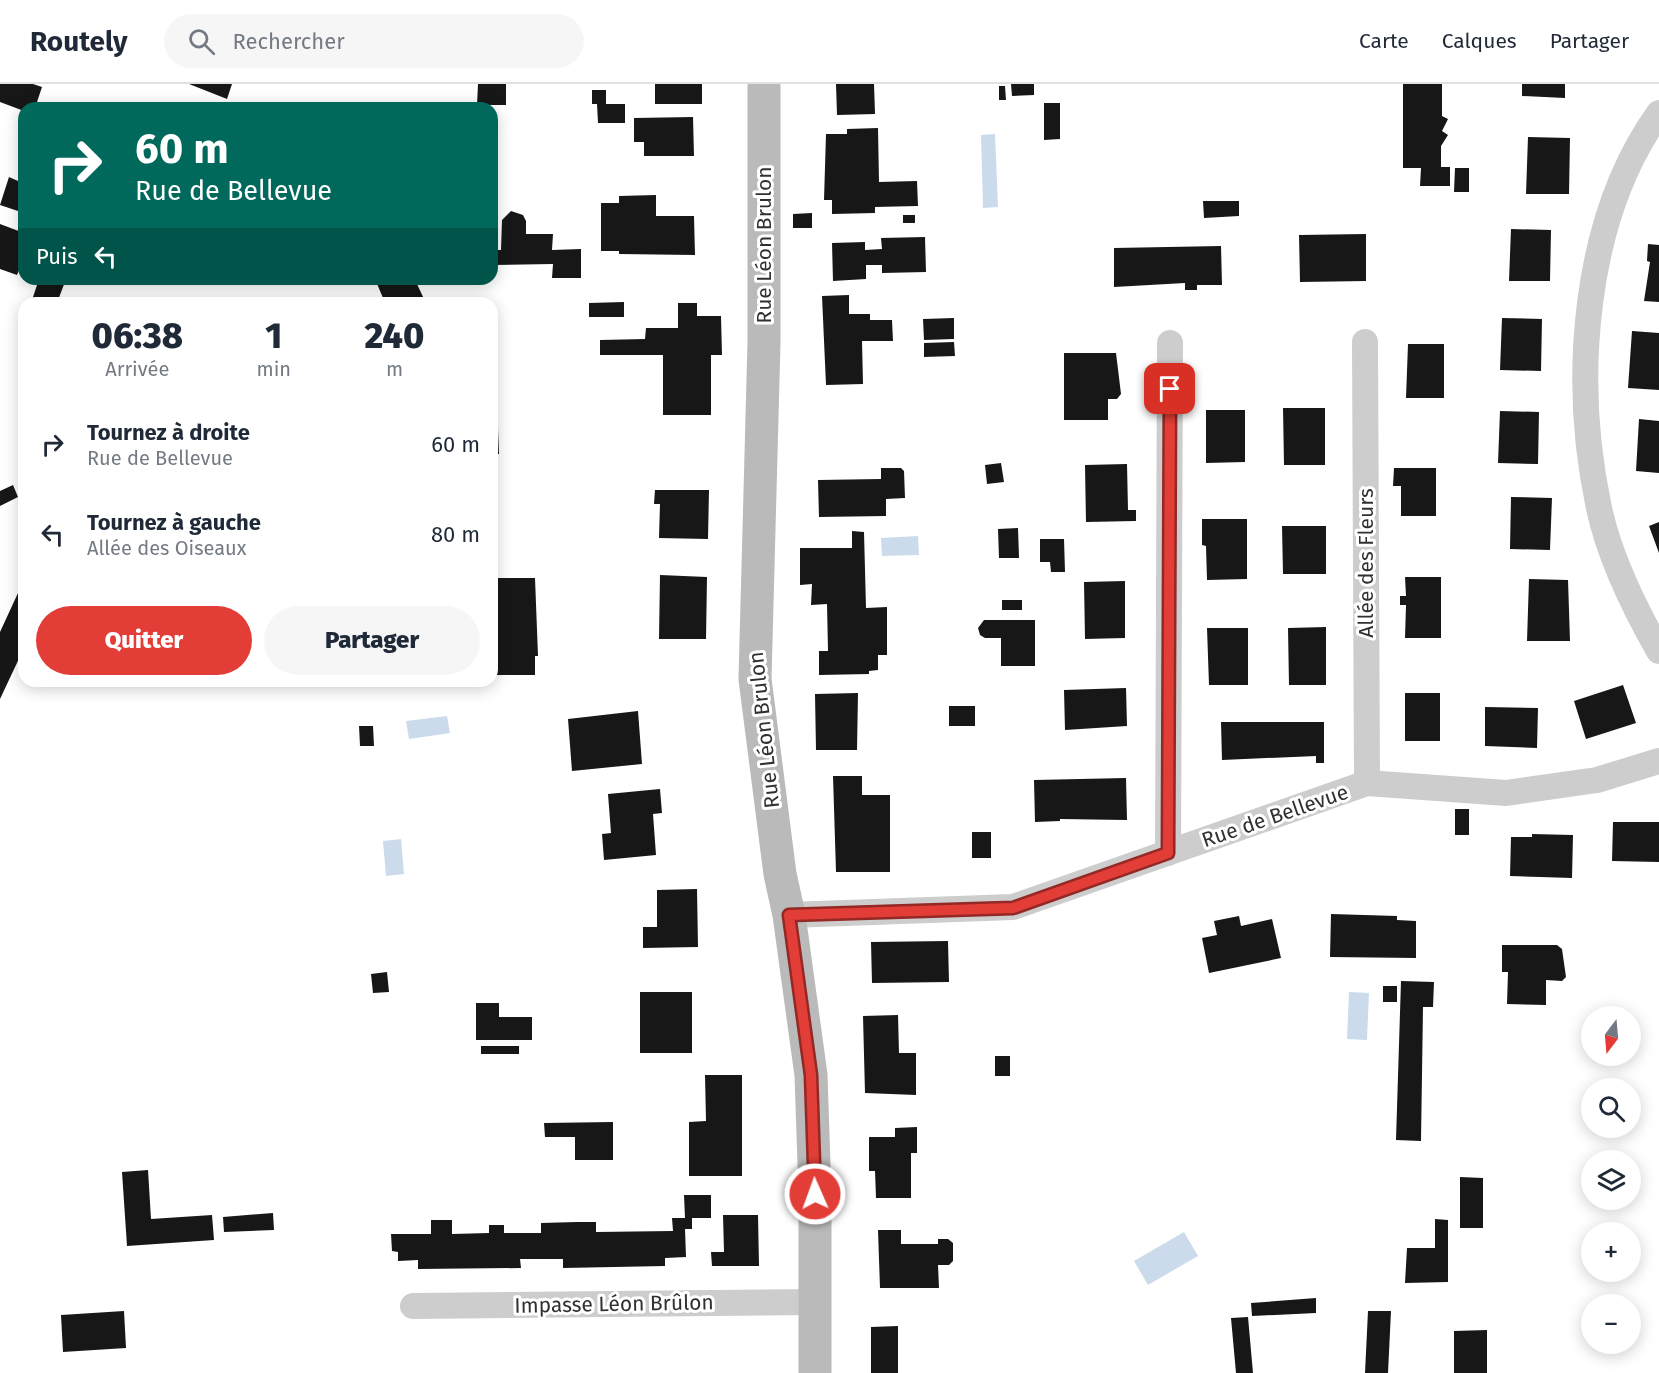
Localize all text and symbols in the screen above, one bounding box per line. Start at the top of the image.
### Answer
search box [164,14,584,68]
text: Routely [30,25,128,58]
icon: search [185,25,218,58]
text: Rechercher [233,28,345,55]
text: Carte [1359,28,1409,54]
text: Calques [1442,28,1517,54]
text: Partager [1550,28,1629,54]
text: 60 m [135,124,229,174]
icon: right [36,126,114,204]
street label: Rue Léon Brulon [751,166,777,324]
text: Rue de Bellevue [135,175,332,207]
icon: left [89,240,122,273]
text: Puis [36,243,77,270]
text: 06:38 [92,314,183,358]
text: 1 [265,314,282,358]
text: 240 [365,314,424,358]
text: Arrivée [105,357,169,381]
text: min [257,357,291,381]
text: m [386,357,403,381]
pin [1144,363,1195,414]
icon: arrive [1153,372,1186,405]
text: Tournez à droite [87,419,250,446]
icon: right [36,428,69,461]
text: 60 m [431,431,480,458]
text: Rue de Bellevue [87,446,233,470]
street label: Allée des Fleurs [1353,488,1379,638]
text: Tournez à gauche [87,509,261,536]
icon: left [36,518,69,551]
text: 80 m [431,521,480,548]
text: Allée des Oiseaux [87,536,246,560]
button: Quitter [36,606,252,675]
button: Partager [264,606,480,675]
street label: Rue Léon Brulon [743,650,785,810]
street label: Rue de Bellevue [1198,779,1352,853]
north arrow [1581,1006,1641,1066]
map controls [1581,1006,1641,1354]
button: search [1581,1078,1641,1138]
button: layers [1581,1150,1641,1210]
position arrow [783,1162,847,1226]
button: + [1581,1222,1641,1282]
street label: Impasse Léon Brûlon [514,1289,714,1319]
button: − [1581,1294,1641,1354]

